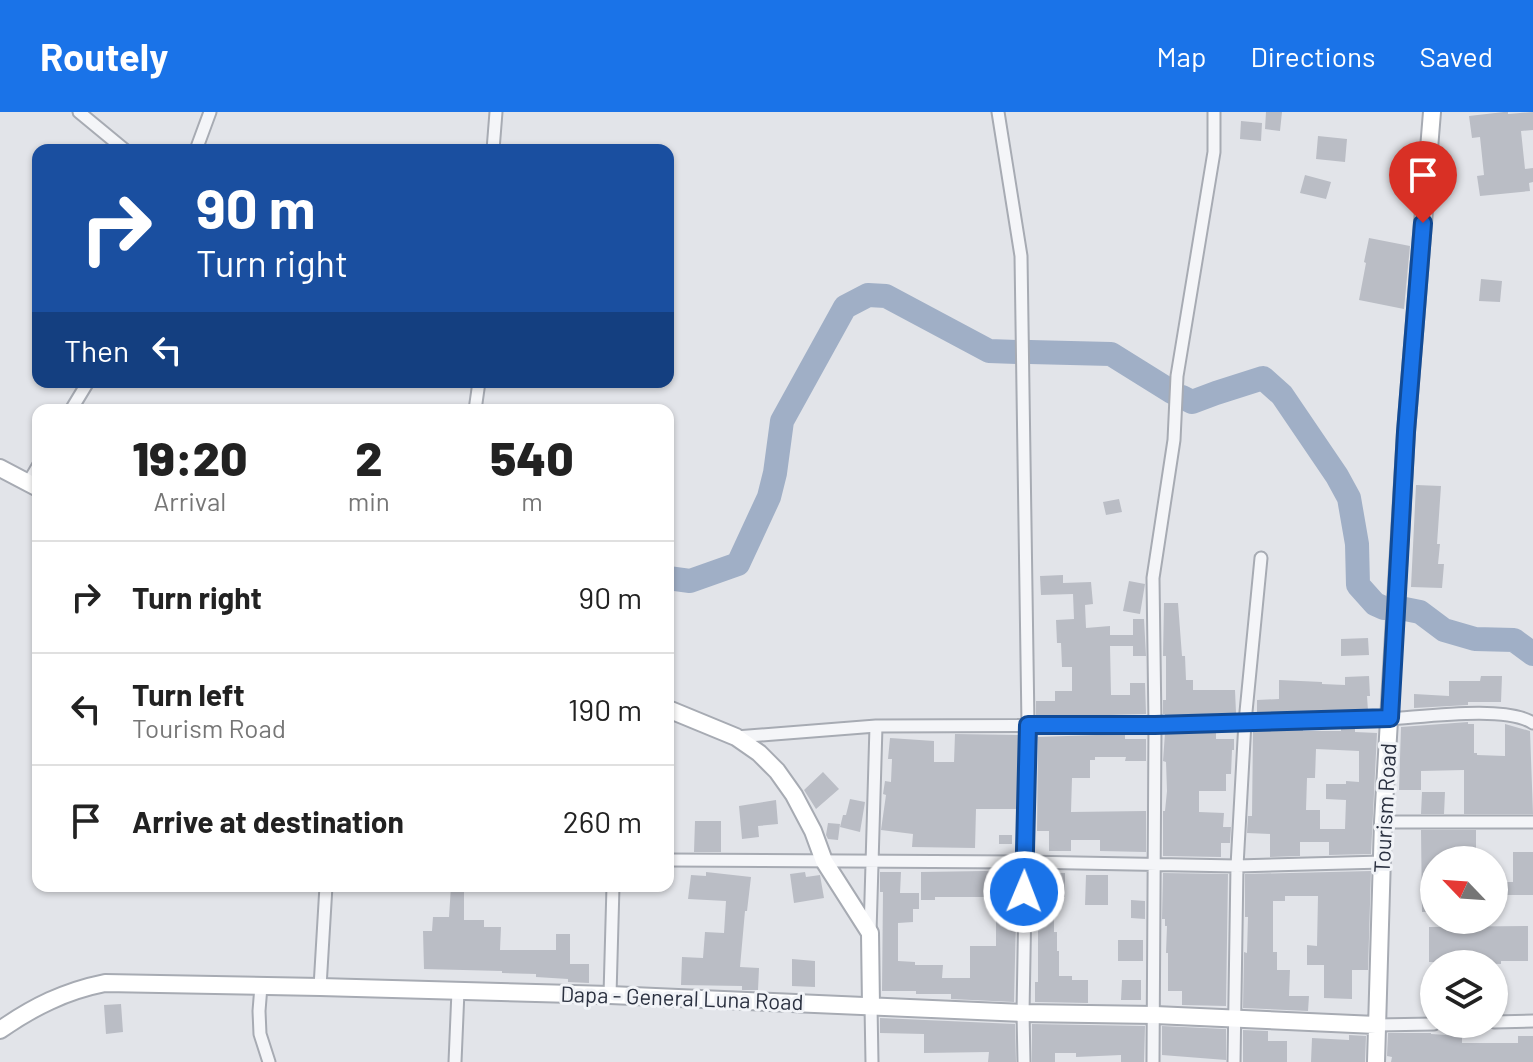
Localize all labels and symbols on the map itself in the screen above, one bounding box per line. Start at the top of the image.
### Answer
pin [1389,141,1457,223]
street label: Tourism Road [1368,742,1400,874]
north arrow [1420,846,1508,934]
position arrow [982,850,1066,934]
street label: Dapa - General Luna Road [560,980,804,1014]

